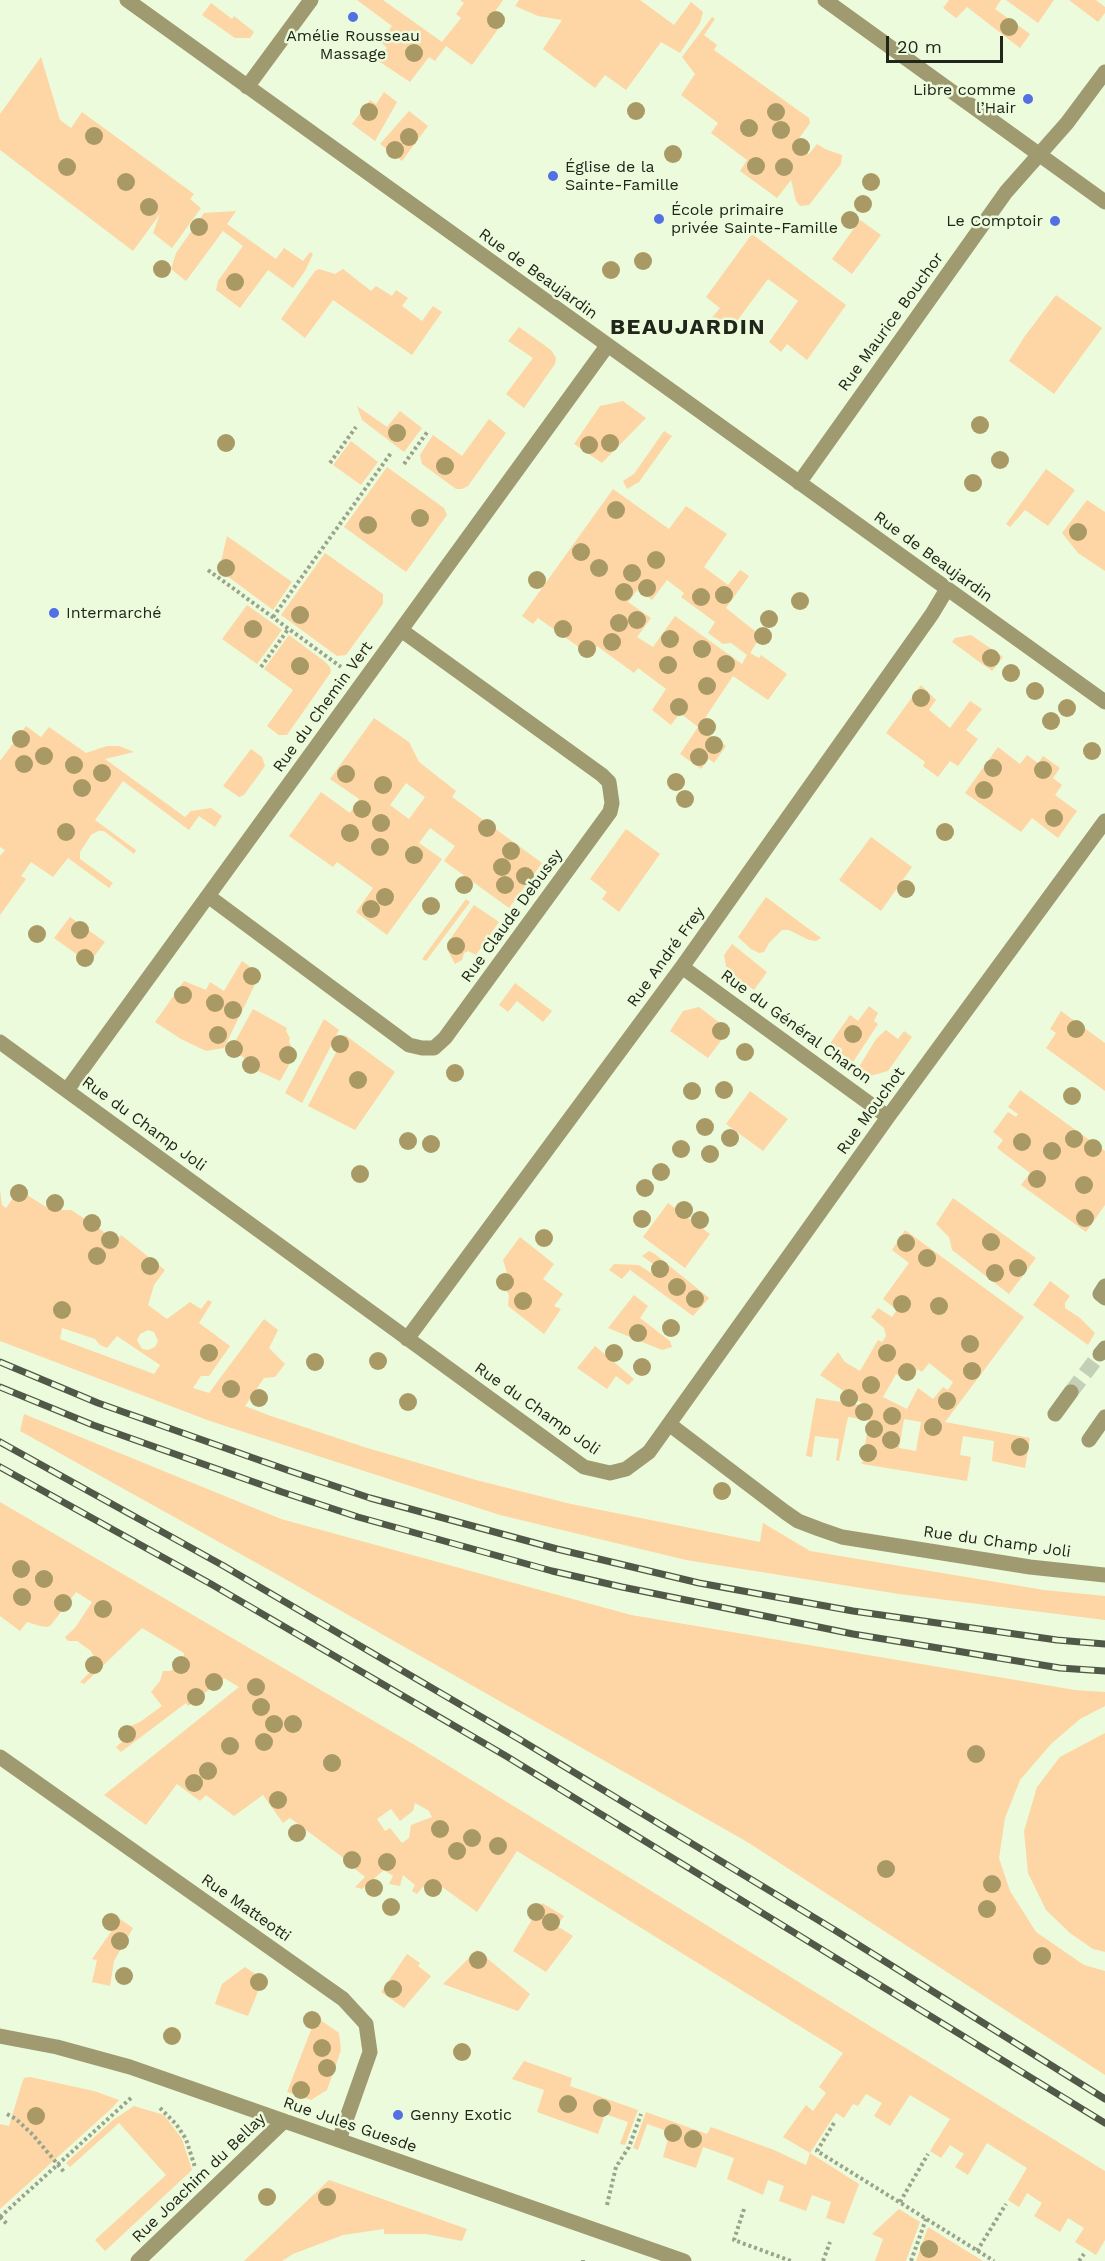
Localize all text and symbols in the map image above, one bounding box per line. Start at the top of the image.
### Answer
marker: Amélie Rousseau Massage [346,10,360,24]
scale bar [889,24,1006,62]
place label: Amélie Rousseau Massage [286,26,420,64]
text: 20 m [897,36,942,57]
place label: Libre comme l’Hair [913,80,1016,118]
marker: Libre comme l’Hair [1021,92,1035,106]
place label: Église de la Sainte-Famille [565,157,679,195]
marker: Église de la Sainte-Famille [546,169,560,183]
place label: École primaire privée Sainte-Famille [671,200,838,238]
place label: Le Comptoir [946,211,1043,231]
marker: École primaire privée Sainte-Famille [652,212,666,226]
marker: Le Comptoir [1048,214,1062,228]
street label: Rue de Beaujardin [475,224,601,324]
street label: Rue Maurice Bouchor [834,249,948,395]
district label: BEAUJARDIN [610,315,766,341]
street label: Rue de Beaujardin [870,507,996,607]
place label: Intermarché [66,603,162,623]
marker: Intermarché [47,606,61,620]
street label: Rue du Chemin Vert [269,638,377,776]
street label: Rue Claude Debussy [457,846,567,986]
street label: Rue André Frey [623,903,709,1011]
street label: Rue du Général Charon [717,966,875,1088]
street label: Rue Mouchot [833,1064,909,1158]
street label: Rue du Champ Joli [78,1073,210,1175]
street label: Rue du Champ Joli [471,1358,603,1460]
street label: Rue du Champ Joli [922,1522,1072,1562]
street label: Rue Matteotti [197,1870,295,1946]
street label: Rue Jules Guesde [281,2093,419,2157]
place label: Genny Exotic [410,2105,512,2125]
marker: Genny Exotic [391,2108,405,2122]
street label: Rue Joachim du Bellay [128,2109,270,2247]

